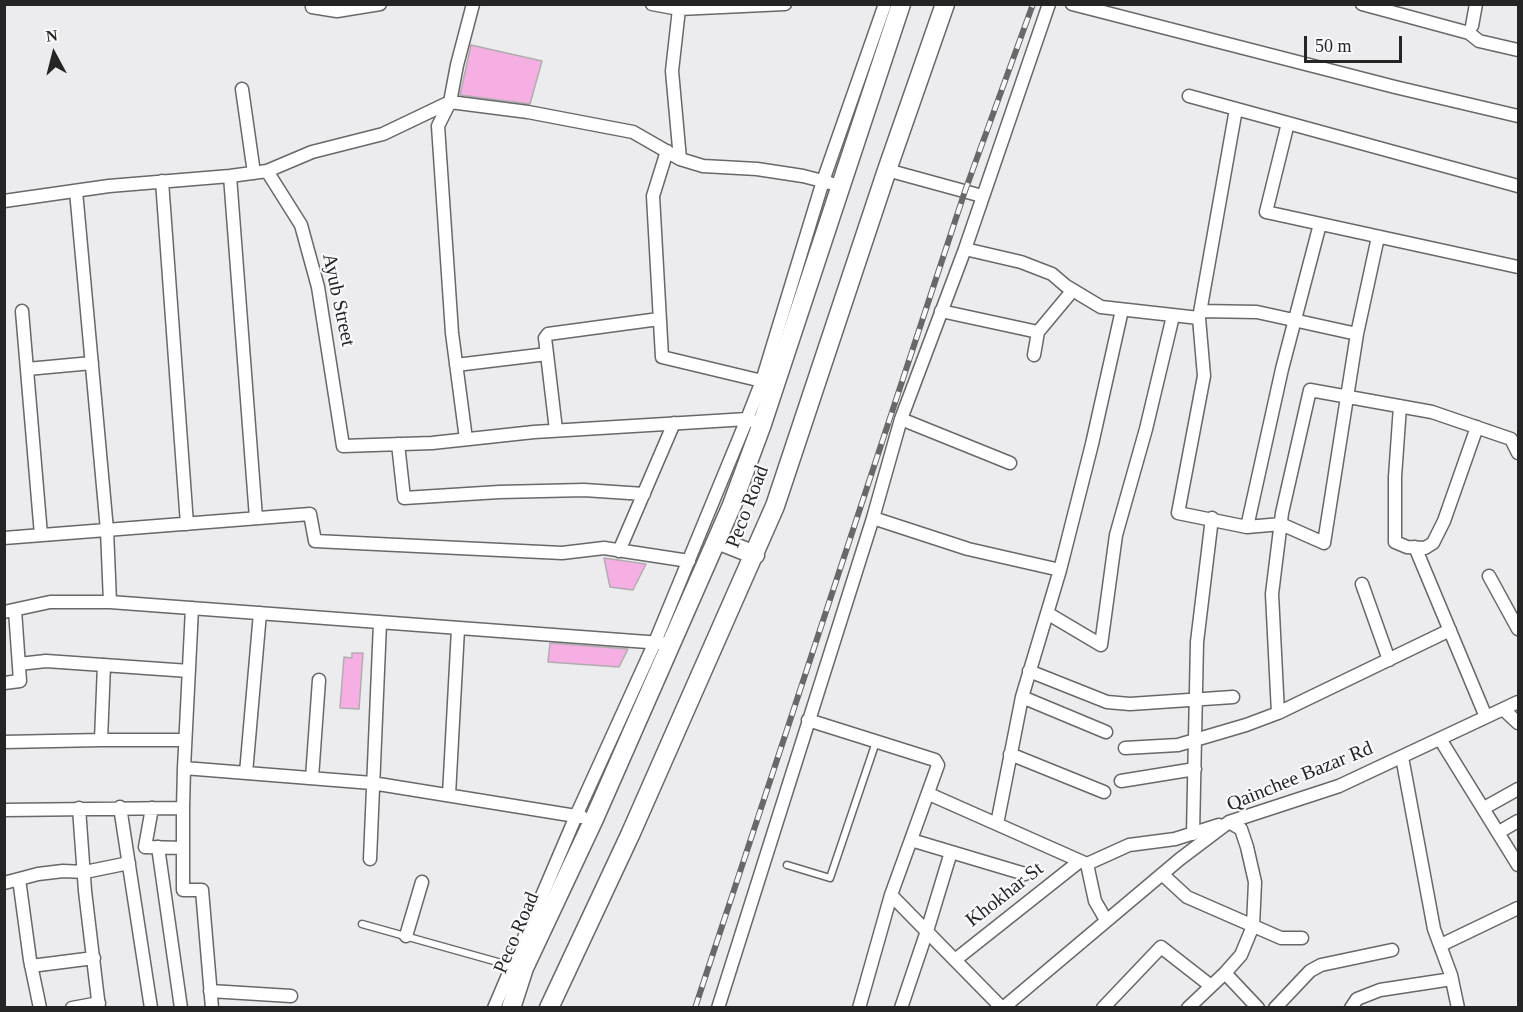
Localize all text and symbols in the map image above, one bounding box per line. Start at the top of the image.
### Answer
north arrow [24,24,84,84]
scale bar [1307,24,1404,62]
text: N [45,26,59,45]
text: 50 m [1315,36,1352,56]
street label: Ayub Street [315,244,361,356]
street label: Peco Road [719,457,777,557]
street label: Qainchee Bazar Rd [1213,733,1387,821]
street label: Khokhar St [957,854,1053,936]
street label: Peco Road [487,883,547,983]

